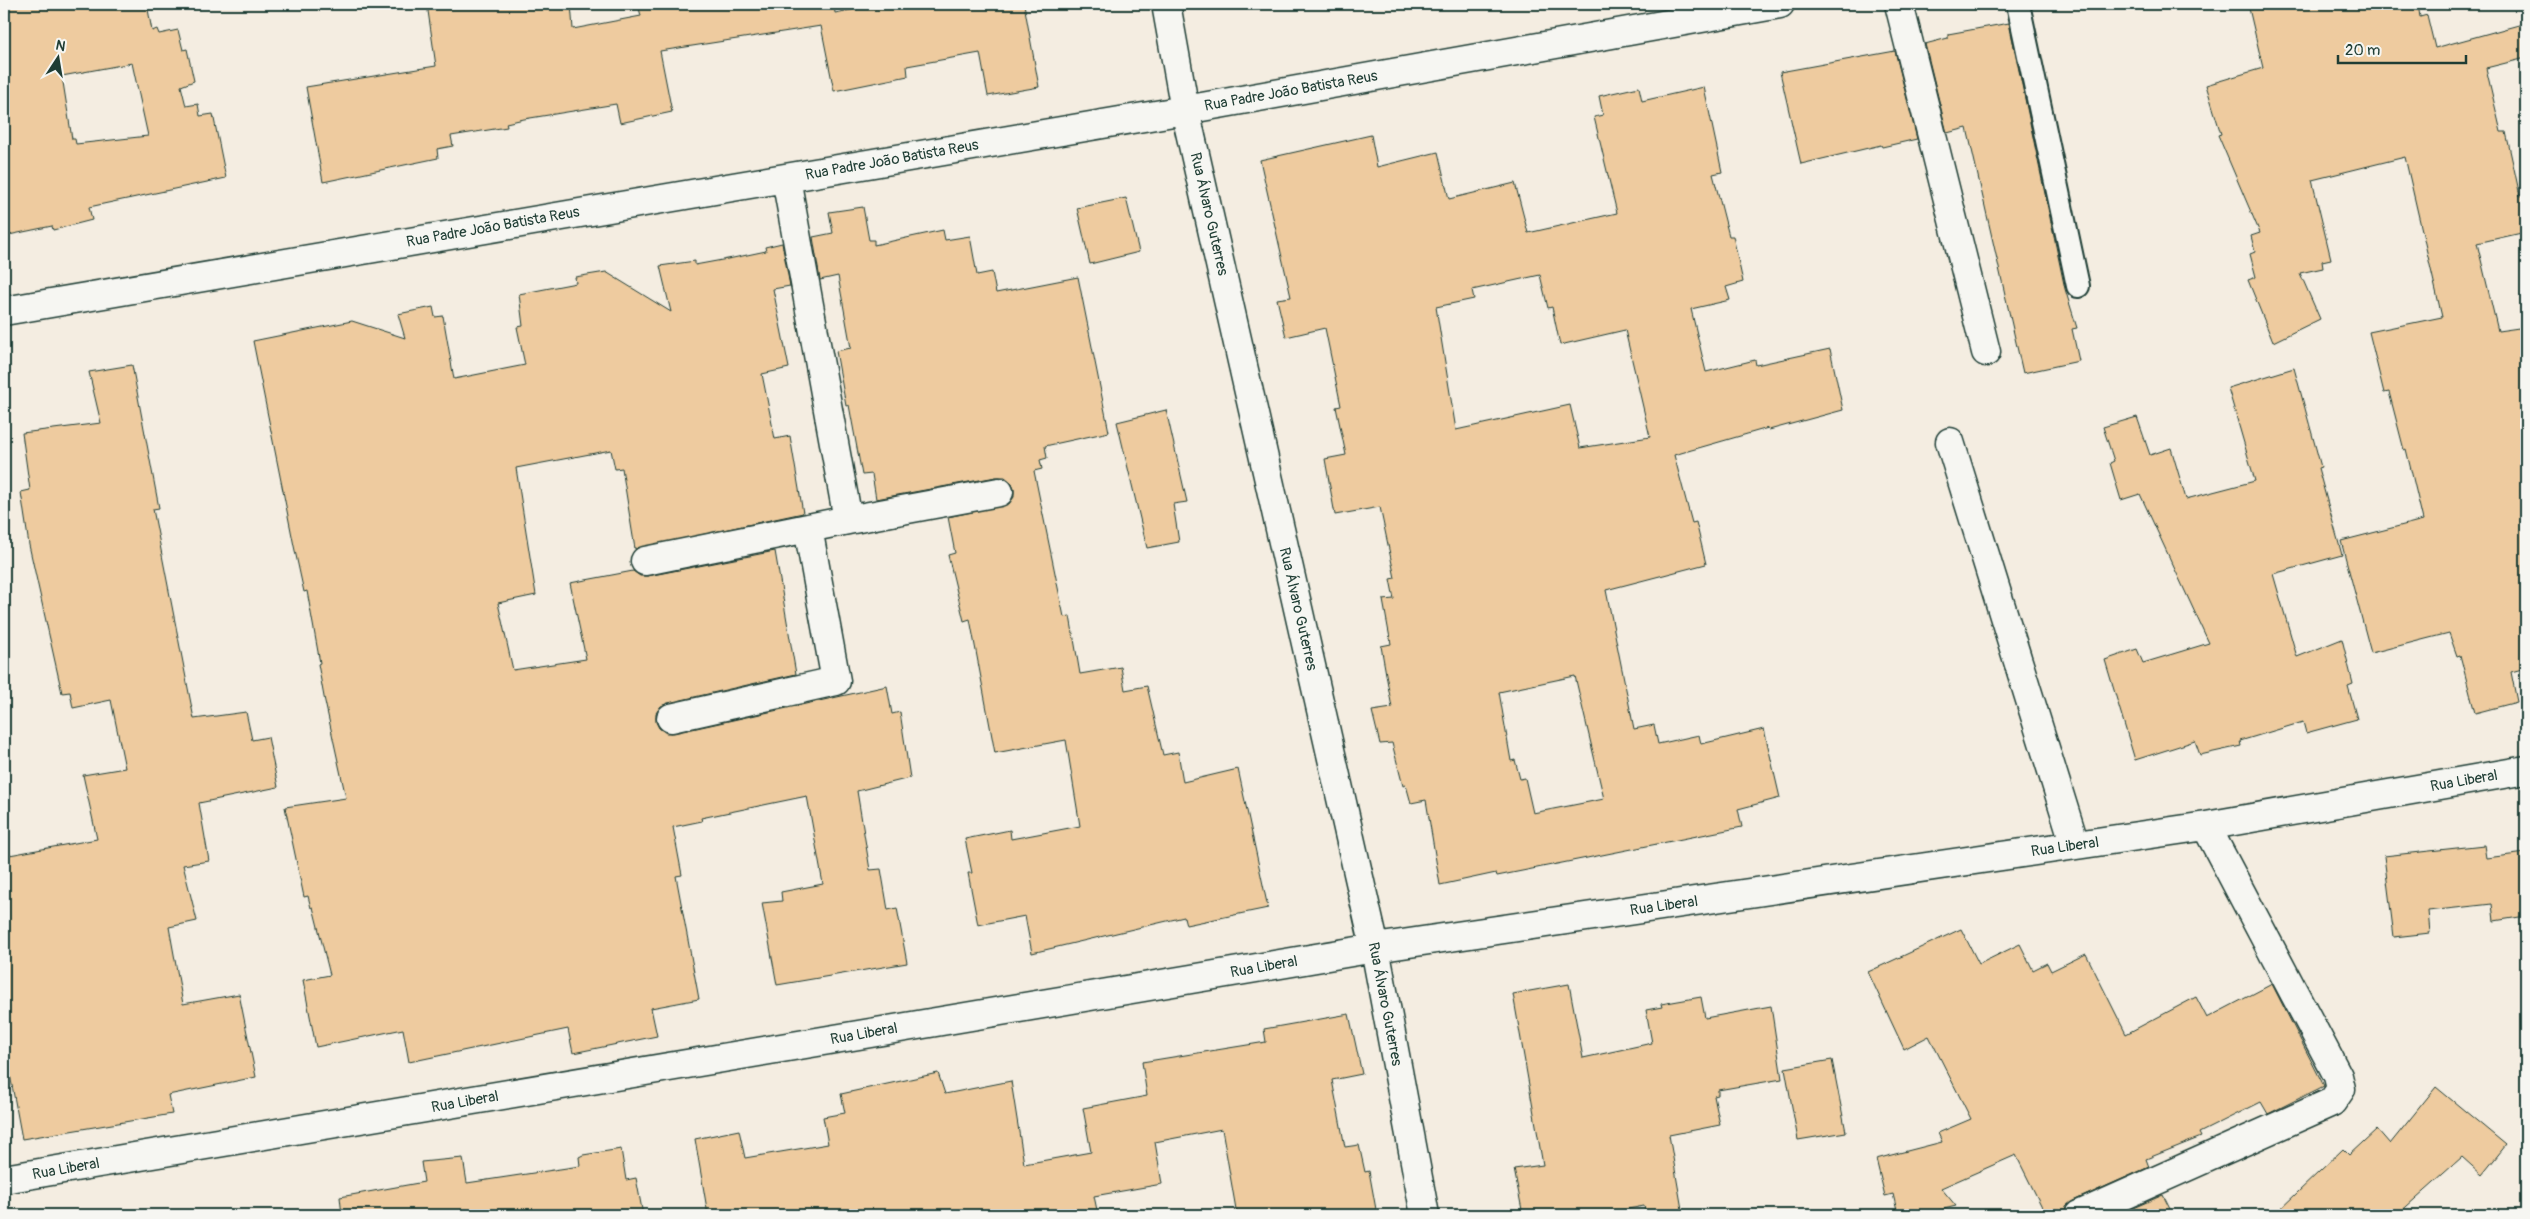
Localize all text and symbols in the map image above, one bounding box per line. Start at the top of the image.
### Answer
north arrow [32,32,82,82]
scale bar [2338,32,2465,64]
text: N [54,36,67,55]
text: 20 m [2345,41,2380,60]
street label: Rua Padre João Batista Reus [1203,66,1379,116]
street label: Rua Padre João Batista Reus [804,135,980,185]
street label: Rua Álvaro Guterres [1186,151,1232,278]
street label: Rua Padre João Batista Reus [405,202,581,252]
street label: Rua Álvaro Guterres [1275,546,1321,673]
street label: Rua Liberal [2429,766,2499,796]
street label: Rua Liberal [2030,833,2100,861]
street label: Rua Liberal [1629,892,1699,920]
street label: Rua Álvaro Guterres [1364,941,1406,1068]
street label: Rua Liberal [1229,952,1299,982]
street label: Rua Liberal [829,1019,899,1049]
street label: Rua Liberal [430,1087,500,1117]
street label: Rua Liberal [31,1154,101,1184]

